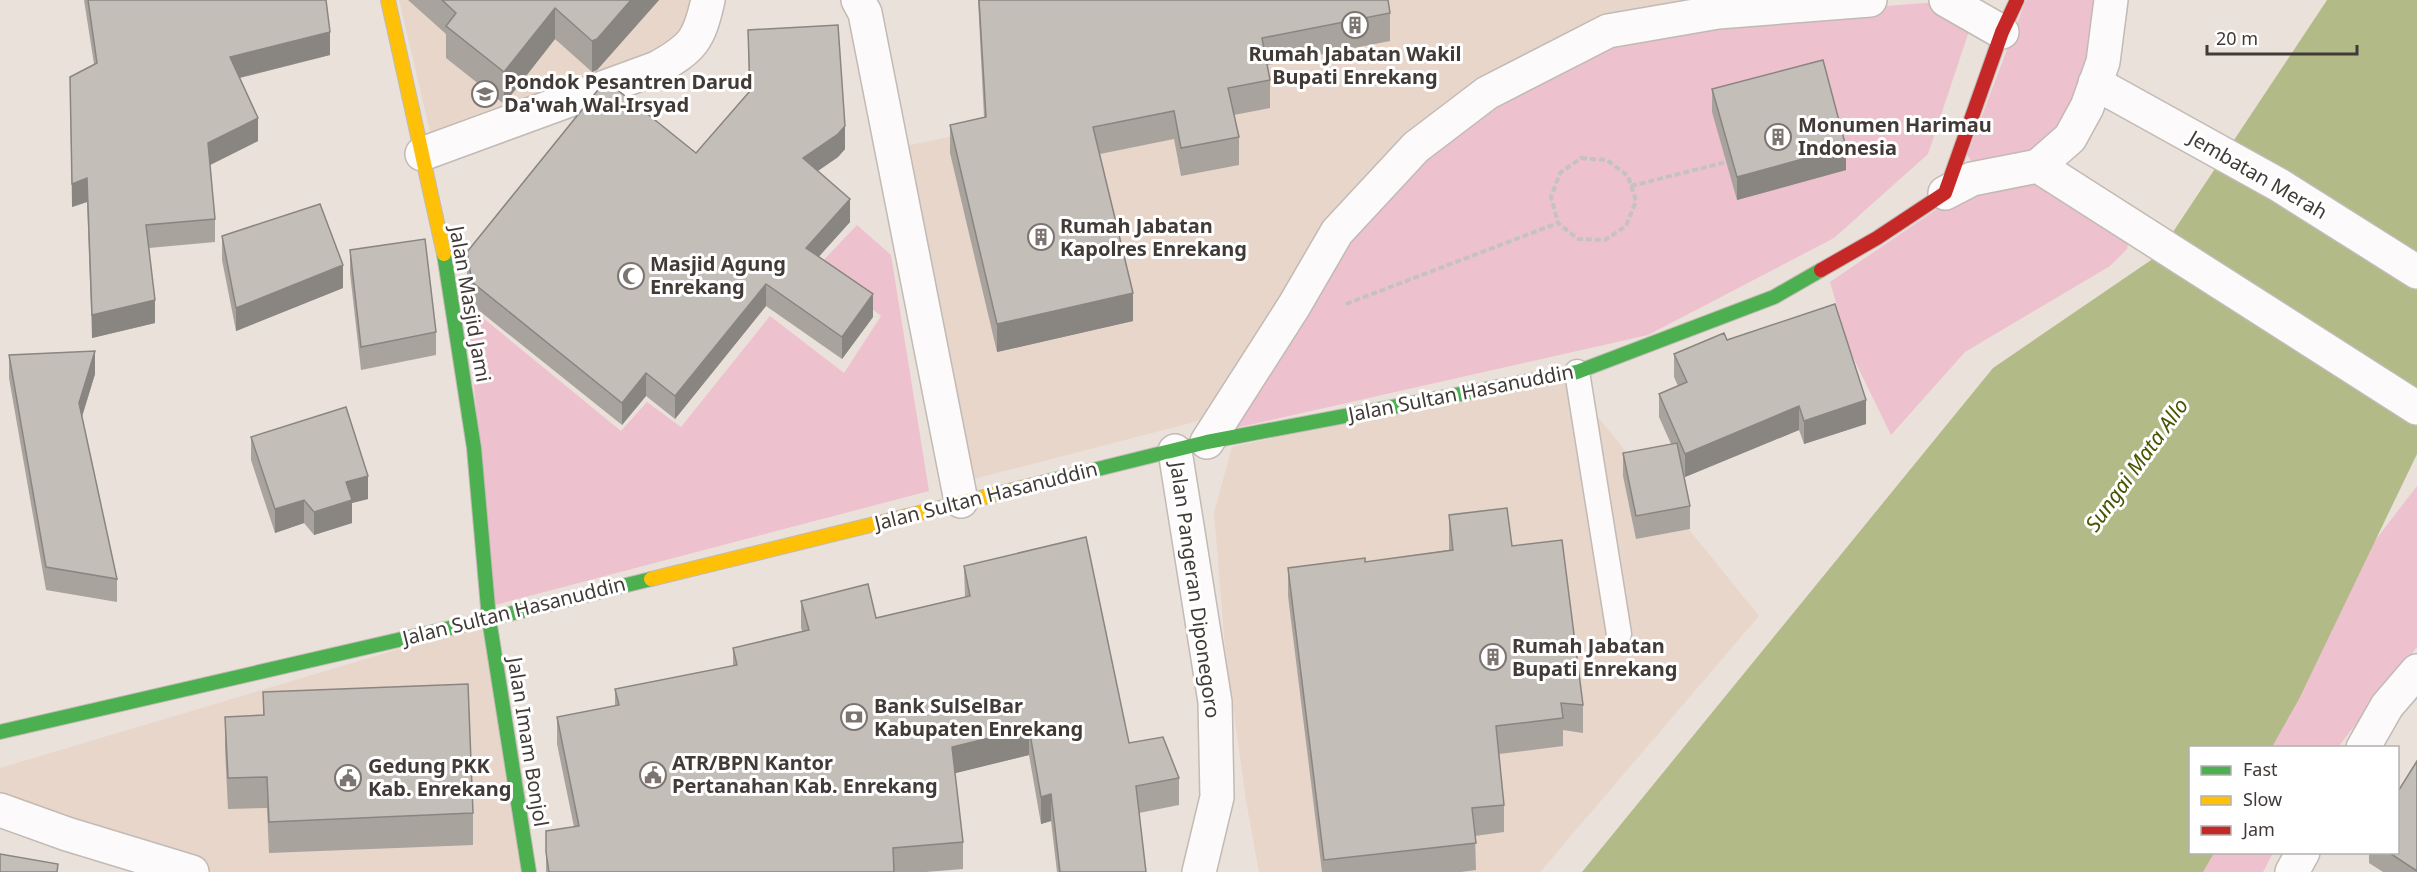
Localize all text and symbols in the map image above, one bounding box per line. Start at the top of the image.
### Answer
building icon: Rumah Jabatan Wakil Bupati Enrekang [1340,10,1370,40]
scale bar [2207,18,2357,56]
text: 20 m [2216,26,2258,50]
place label: Rumah Jabatan Wakil Bupati Enrekang [1248,40,1462,90]
place label: Pondok Pesantren Darud Da'wah Wal-Irsyad [504,68,753,118]
school or university icon: Pondok Pesantren Darud Da'wah Wal-Irsyad [470,79,500,109]
place label: Monumen Harimau Indonesia [1798,111,1992,161]
building icon: Monumen Harimau Indonesia [1763,122,1793,152]
street label: Jembatan Merah [2182,123,2332,225]
place label: Rumah Jabatan Kapolres Enrekang [1060,212,1247,262]
street label: Jalan Masjid Jami [443,222,497,384]
building icon: Rumah Jabatan Kapolres Enrekang [1026,222,1056,252]
place label: Masjid Agung Enrekang [650,250,786,300]
mosque icon: Masjid Agung Enrekang [616,261,646,291]
street label: Jalan Sultan Hasanuddin [1344,357,1576,428]
water label: Sungai Mata Allo [2078,392,2194,537]
street label: Jalan Sultan Hasanuddin [870,455,1100,537]
street label: Jalan Pangeran Diponegoro [1164,458,1227,720]
street label: Jalan Sultan Hasanuddin [398,570,628,652]
place label: Rumah Jabatan Bupati Enrekang [1512,632,1677,682]
building icon: Rumah Jabatan Bupati Enrekang [1478,642,1508,672]
street label: Jalan Imam Bonjol [501,653,555,829]
place label: Bank SulSelBar Kabupaten Enrekang [874,692,1083,742]
bank icon: Bank SulSelBar Kabupaten Enrekang [839,702,869,732]
legend [2189,746,2399,854]
place label: ATR/BPN Kantor Pertanahan Kab. Enrekang [672,749,938,799]
place label: Gedung PKK Kab. Enrekang [368,752,511,802]
text: Fast [2243,757,2278,781]
public building icon: ATR/BPN Kantor Pertanahan Kab. Enrekang [638,760,668,790]
public building icon: Gedung PKK Kab. Enrekang [333,763,363,793]
text: Slow [2243,787,2282,811]
text: Jam [2241,817,2275,841]

